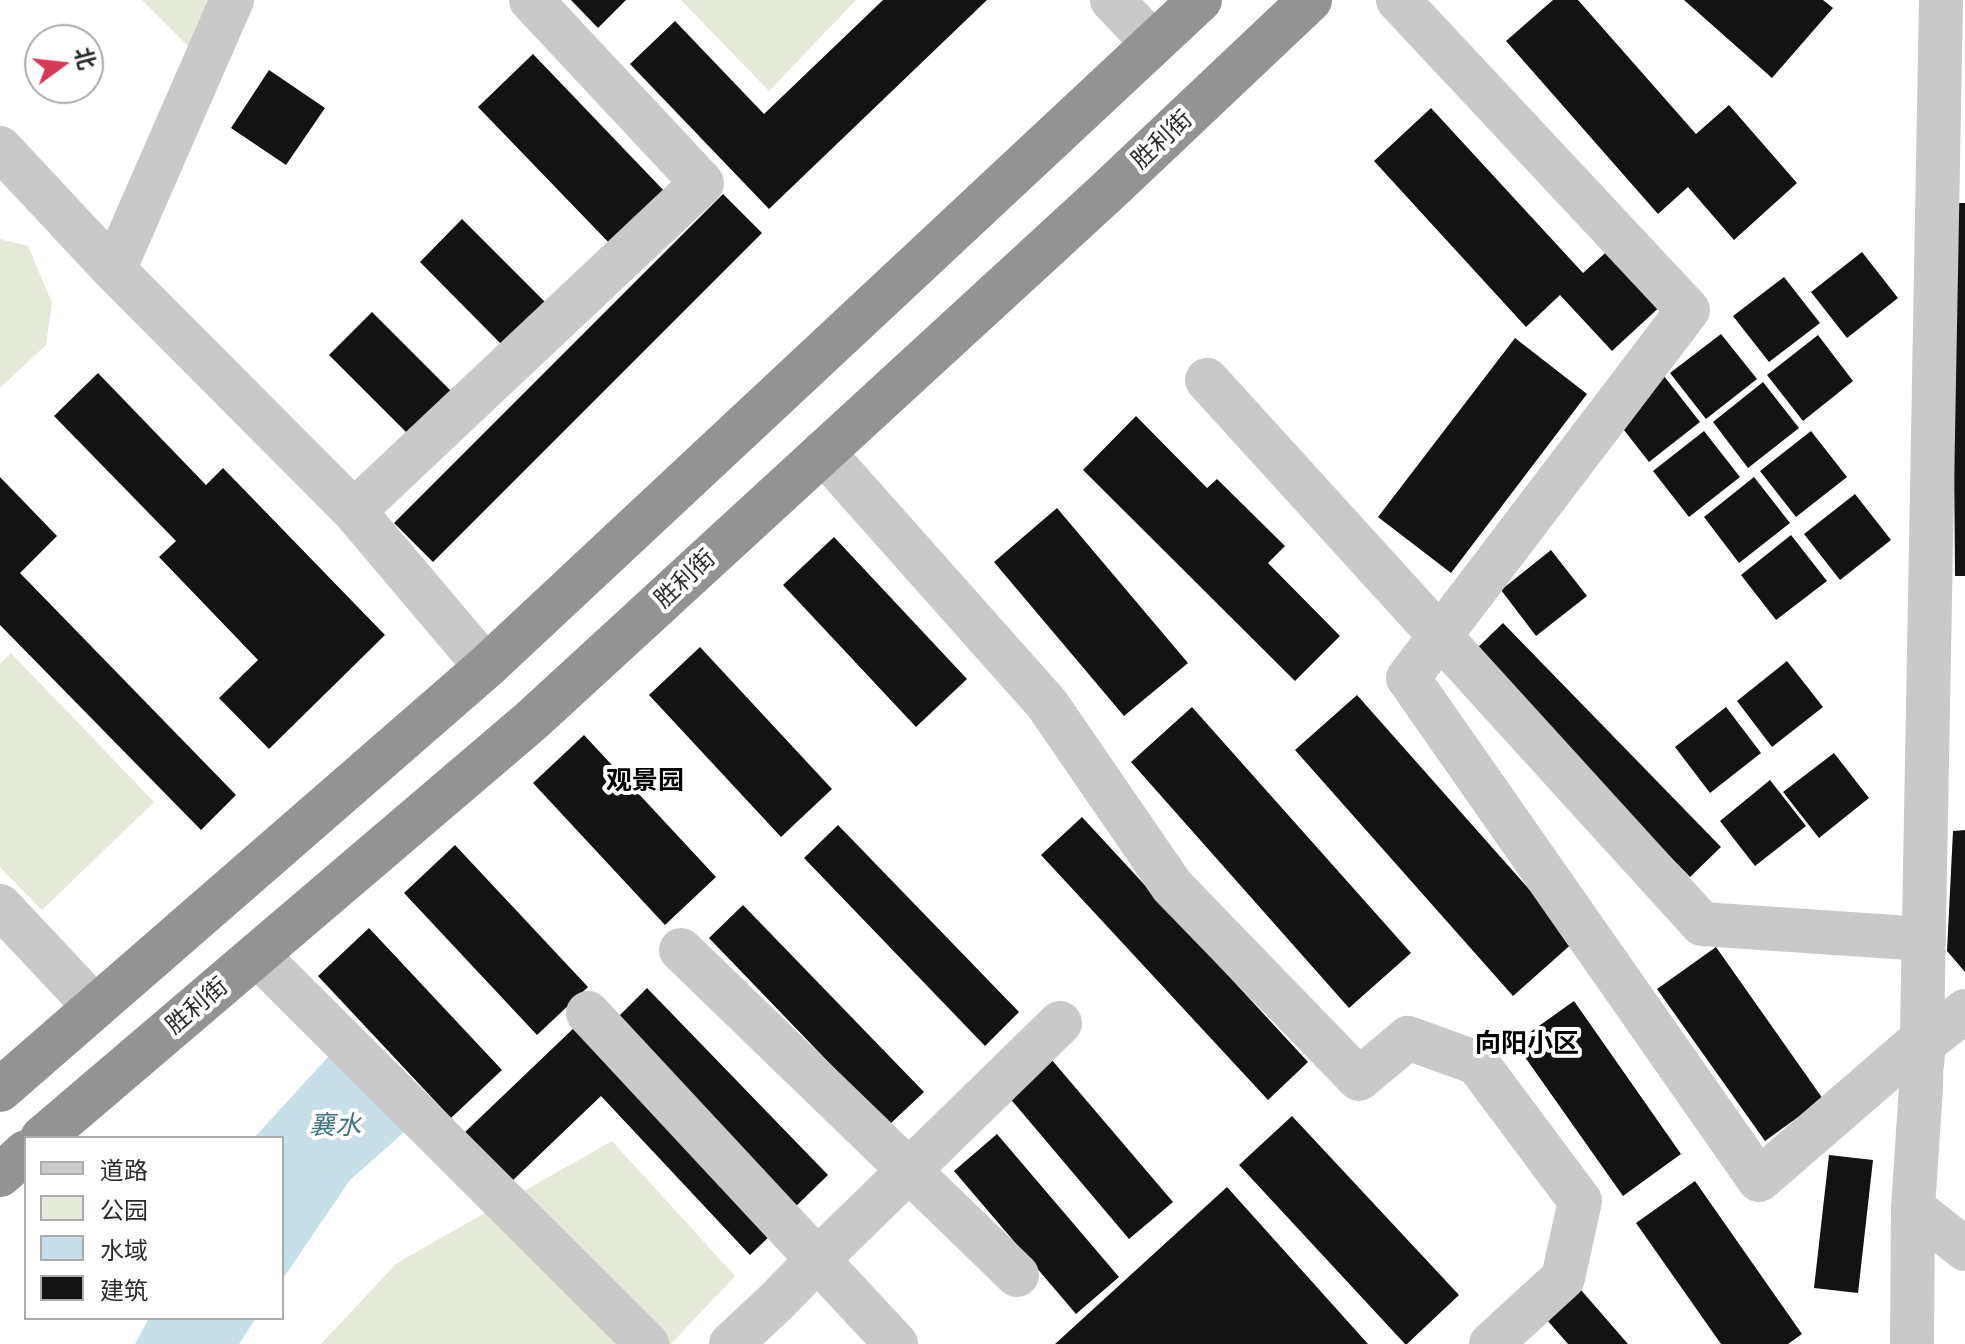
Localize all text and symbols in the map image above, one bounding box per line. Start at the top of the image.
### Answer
north arrow [24,24,104,104]
text: 北 [70,44,101,72]
street label: 胜利街 [1126,105,1198,175]
street label: 胜利街 [649,544,721,614]
district label: 观景园 [606,765,684,797]
street label: 胜利街 [160,972,234,1040]
district label: 向阳小区 [1475,1028,1579,1060]
water label: 襄水 [309,1110,361,1142]
legend [24,1136,284,1320]
text: 道路 [100,1157,148,1184]
text: 公园 [100,1197,148,1224]
text: 水域 [100,1237,148,1264]
text: 建筑 [100,1277,148,1304]

